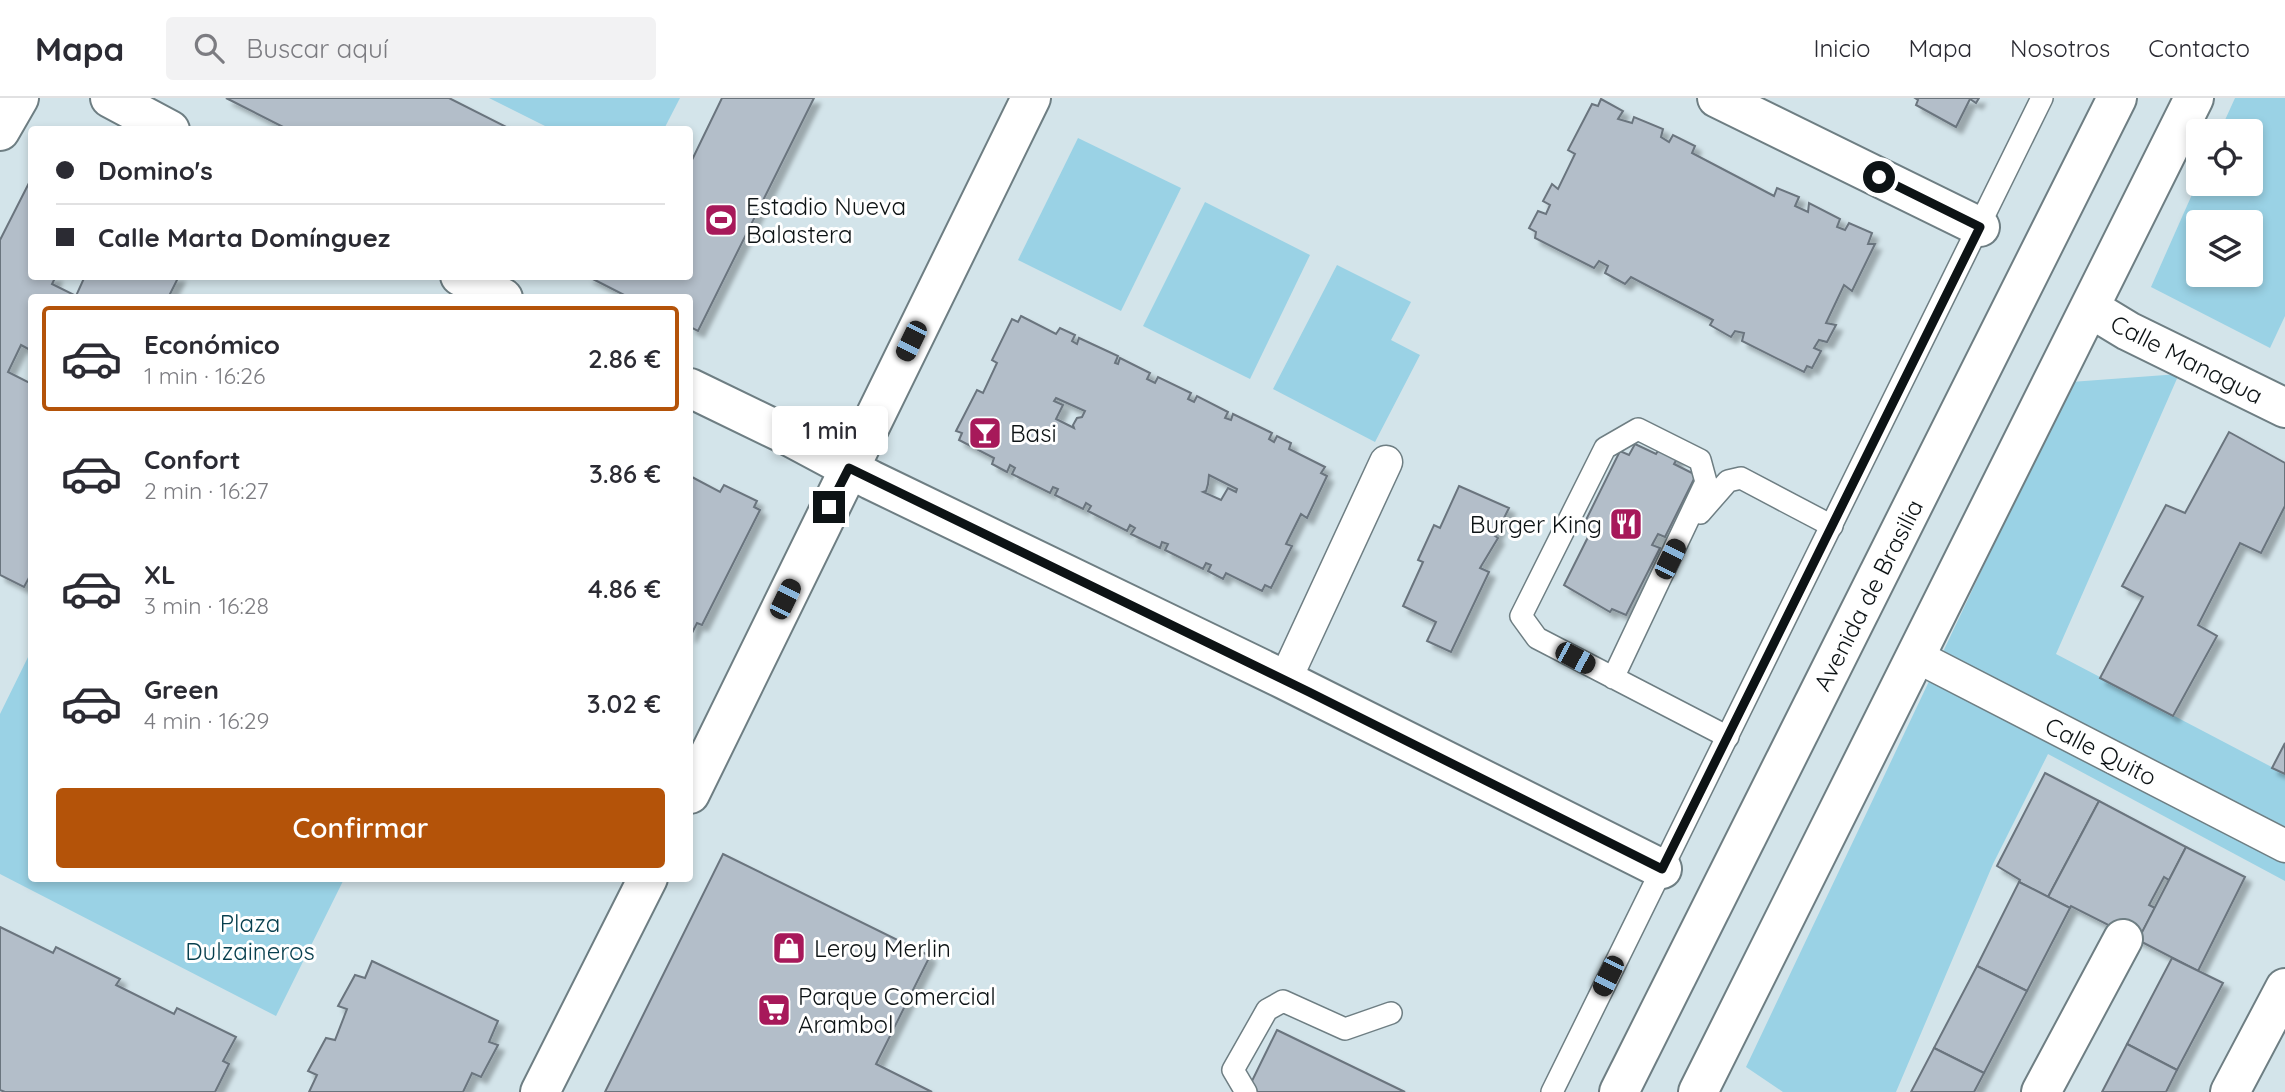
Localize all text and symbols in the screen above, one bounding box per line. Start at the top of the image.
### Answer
search box [166,17,656,80]
text: Mapa [35,28,124,69]
icon: search [190,29,228,67]
text: Buscar aquí [246,32,388,65]
text: Inicio [1813,33,1871,63]
text: Mapa [1909,33,1972,63]
text: Nosotros [2010,33,2110,63]
text: Contacto [2148,33,2250,63]
map controls [2186,119,2263,287]
button: locate [2186,119,2263,196]
text: Domino's [98,154,213,187]
route start [1863,161,1895,193]
place label: Estadio Nueva Balastera [746,191,906,249]
sports icon: Estadio Nueva Balastera [702,201,740,239]
button: layers [2186,210,2263,287]
text: Calle Marta Domínguez [98,221,390,254]
street label: Calle Managua [2106,308,2268,410]
car [893,318,930,364]
icon: car [60,327,123,390]
text: Económico [144,328,280,361]
text: 2.86 € [588,342,661,375]
text: 1 min · 16:26 [144,361,265,390]
callout: 1 min [771,406,887,454]
bar icon: Basi [966,414,1004,452]
text: 1 min [802,416,858,445]
place label: Basi [1010,418,1057,448]
icon: car [60,442,123,505]
text: Confort [144,443,241,476]
text: 3.86 € [589,457,661,490]
text: 2 min · 16:27 [144,476,269,505]
route end [813,491,845,523]
street label: Avenida de Brasilia [1807,494,1929,696]
restaurant icon: Burger King [1607,505,1645,543]
place label: Burger King [1470,509,1602,539]
car [1652,536,1689,582]
icon: car [60,557,123,620]
text: XL [144,558,176,591]
text: 4.86 € [588,572,661,605]
car [767,576,804,622]
text: 3 min · 16:28 [144,591,269,620]
car [1552,639,1599,677]
icon: car [60,672,123,735]
text: Green [144,673,219,706]
text: 3.02 € [587,687,661,720]
text: 4 min · 16:29 [144,706,269,735]
street label: Calle Quito [2040,710,2162,792]
button: Confirmar [56,788,665,868]
park label: Plaza Dulzaineros [185,908,315,966]
shop icon: Leroy Merlin [770,929,808,967]
place label: Leroy Merlin [814,933,951,963]
car [1590,953,1627,999]
place label: Parque Comercial Arambol [798,981,996,1039]
supermarket icon: Parque Comercial Arambol [755,991,793,1029]

